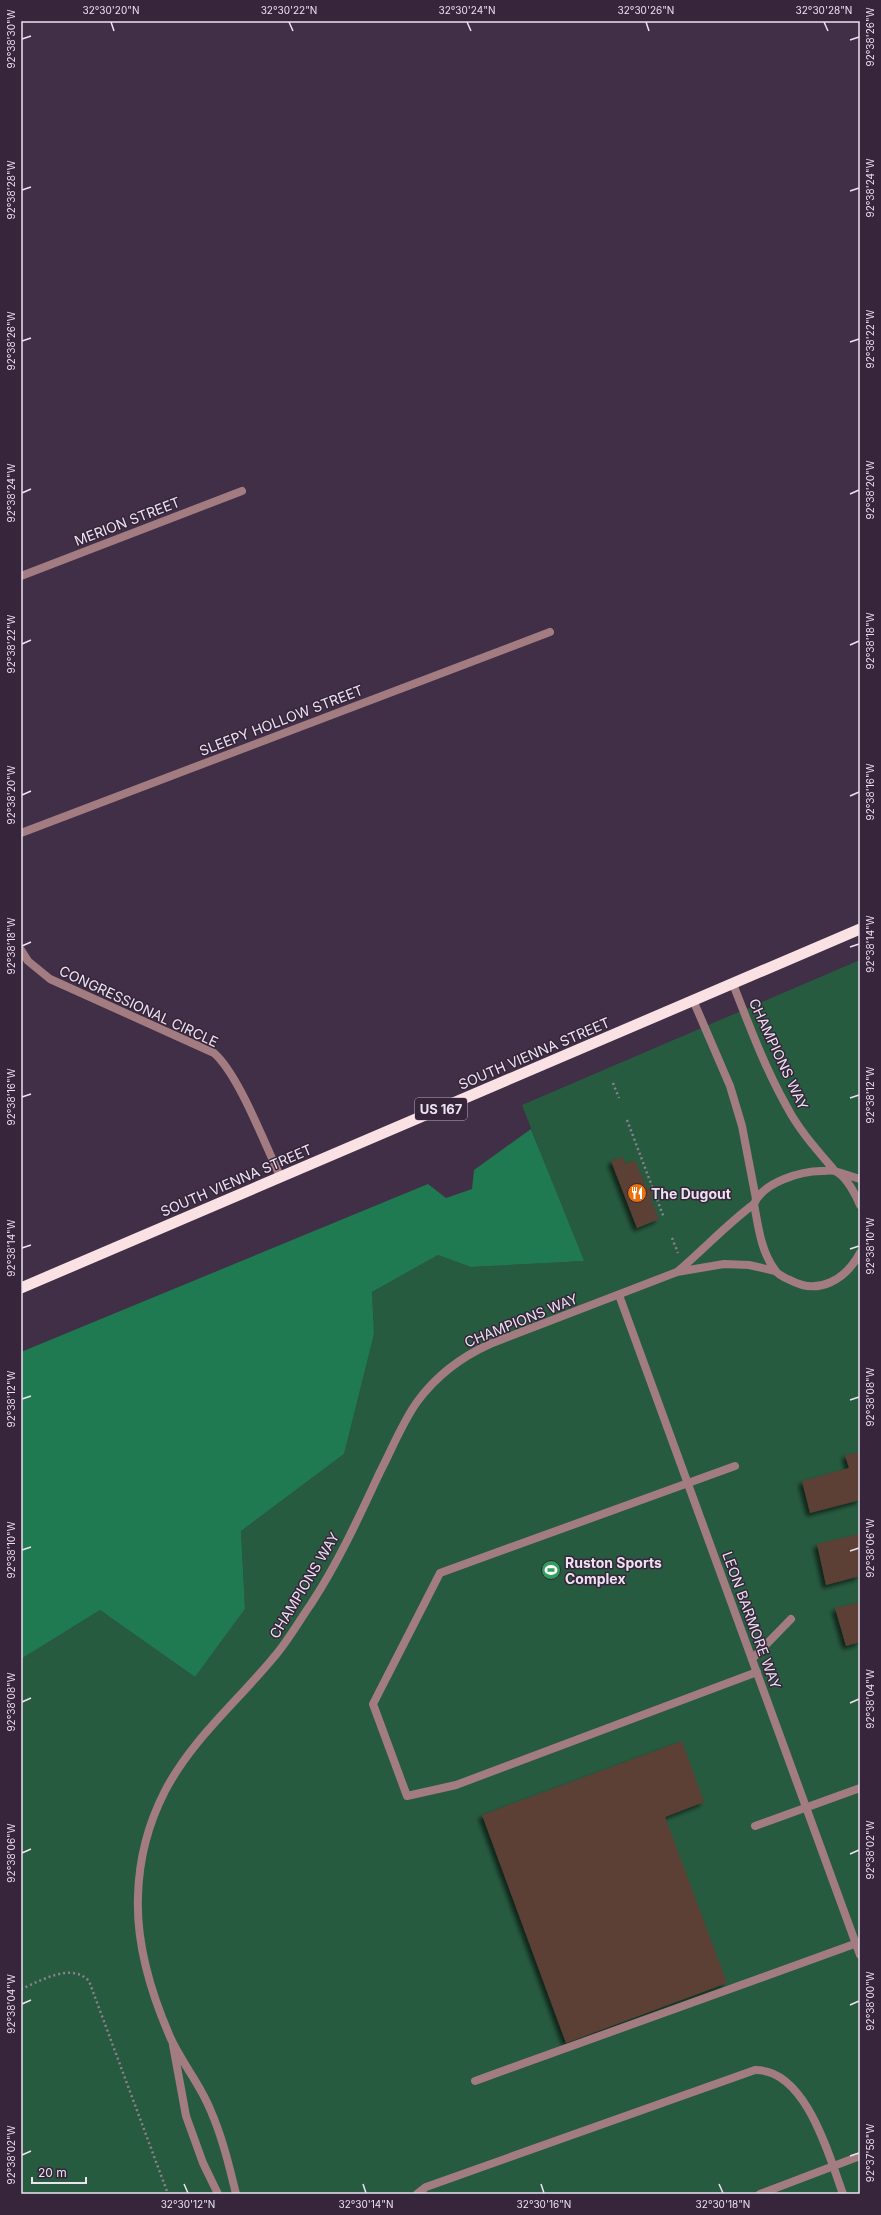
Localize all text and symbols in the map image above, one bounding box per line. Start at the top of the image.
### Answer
text: 32°30'20"N [83,4,139,16]
text: 32°30'22"N [261,4,317,16]
text: 32°30'24"N [439,4,495,16]
text: 32°30'26"N [618,4,674,16]
text: 32°30'28"N [796,4,852,16]
text: 92°38'26"W [864,7,876,67]
text: 92°38'30"W [5,9,17,69]
text: 92°38'24"W [864,158,876,218]
text: 92°38'28"W [5,160,17,220]
text: 92°38'22"W [864,309,876,368]
text: 92°38'26"W [5,311,17,371]
text: 92°38'20"W [864,460,876,520]
text: 92°38'24"W [5,463,17,523]
street label: MERION STREET [72,493,182,549]
text: 92°38'18"W [864,612,876,669]
text: 92°38'22"W [5,614,17,673]
street label: SLEEPY HOLLOW STREET [197,681,365,759]
text: 92°38'16"W [864,763,876,821]
text: 92°38'20"W [5,765,17,825]
text: 92°38'14"W [864,915,876,973]
text: 92°38'18"W [5,917,17,974]
street label: CONGRESSIONAL CIRCLE [57,962,221,1050]
street label: CHAMPIONS WAY [746,996,812,1113]
street label: SOUTH VIENNA STREET [456,1013,612,1093]
text: 92°38'12"W [864,1066,876,1123]
text: 92°38'16"W [5,1068,17,1126]
road number: US 167 [415,1098,467,1120]
street label: SOUTH VIENNA STREET [158,1140,314,1220]
restaurant icon: The Dugout [626,1182,648,1204]
place label: The Dugout [651,1185,731,1202]
text: 92°38'10"W [864,1217,876,1275]
text: 92°38'14"W [5,1219,17,1277]
street label: CHAMPIONS WAY [462,1289,581,1351]
text: 92°38'08"W [864,1367,876,1427]
text: 92°38'12"W [5,1370,17,1427]
text: 92°38'06"W [864,1518,876,1578]
text: 92°38'10"W [5,1521,17,1579]
street label: CHAMPIONS WAY [266,1528,343,1641]
street label: LEON BARMORE WAY [719,1549,785,1692]
place label: Ruston Sports Complex [565,1554,662,1587]
sports icon: Ruston Sports Complex [540,1559,562,1581]
text: 92°38'04"W [864,1669,876,1729]
text: 92°38'08"W [5,1672,17,1732]
text: 92°38'02"W [864,1820,876,1880]
text: 92°38'06"W [5,1823,17,1883]
text: 92°38'00"W [864,1971,876,2031]
text: 92°38'04"W [5,1974,17,2034]
text: 92°37'58"W [864,2124,876,2182]
text: 92°38'02"W [5,2125,17,2185]
scale bar [32,2159,86,2185]
text: 20 m [38,2165,67,2180]
text: 32°30'12"N [161,2198,215,2210]
text: 32°30'14"N [338,2198,394,2210]
text: 32°30'16"N [517,2198,571,2210]
text: 32°30'18"N [696,2198,750,2210]

